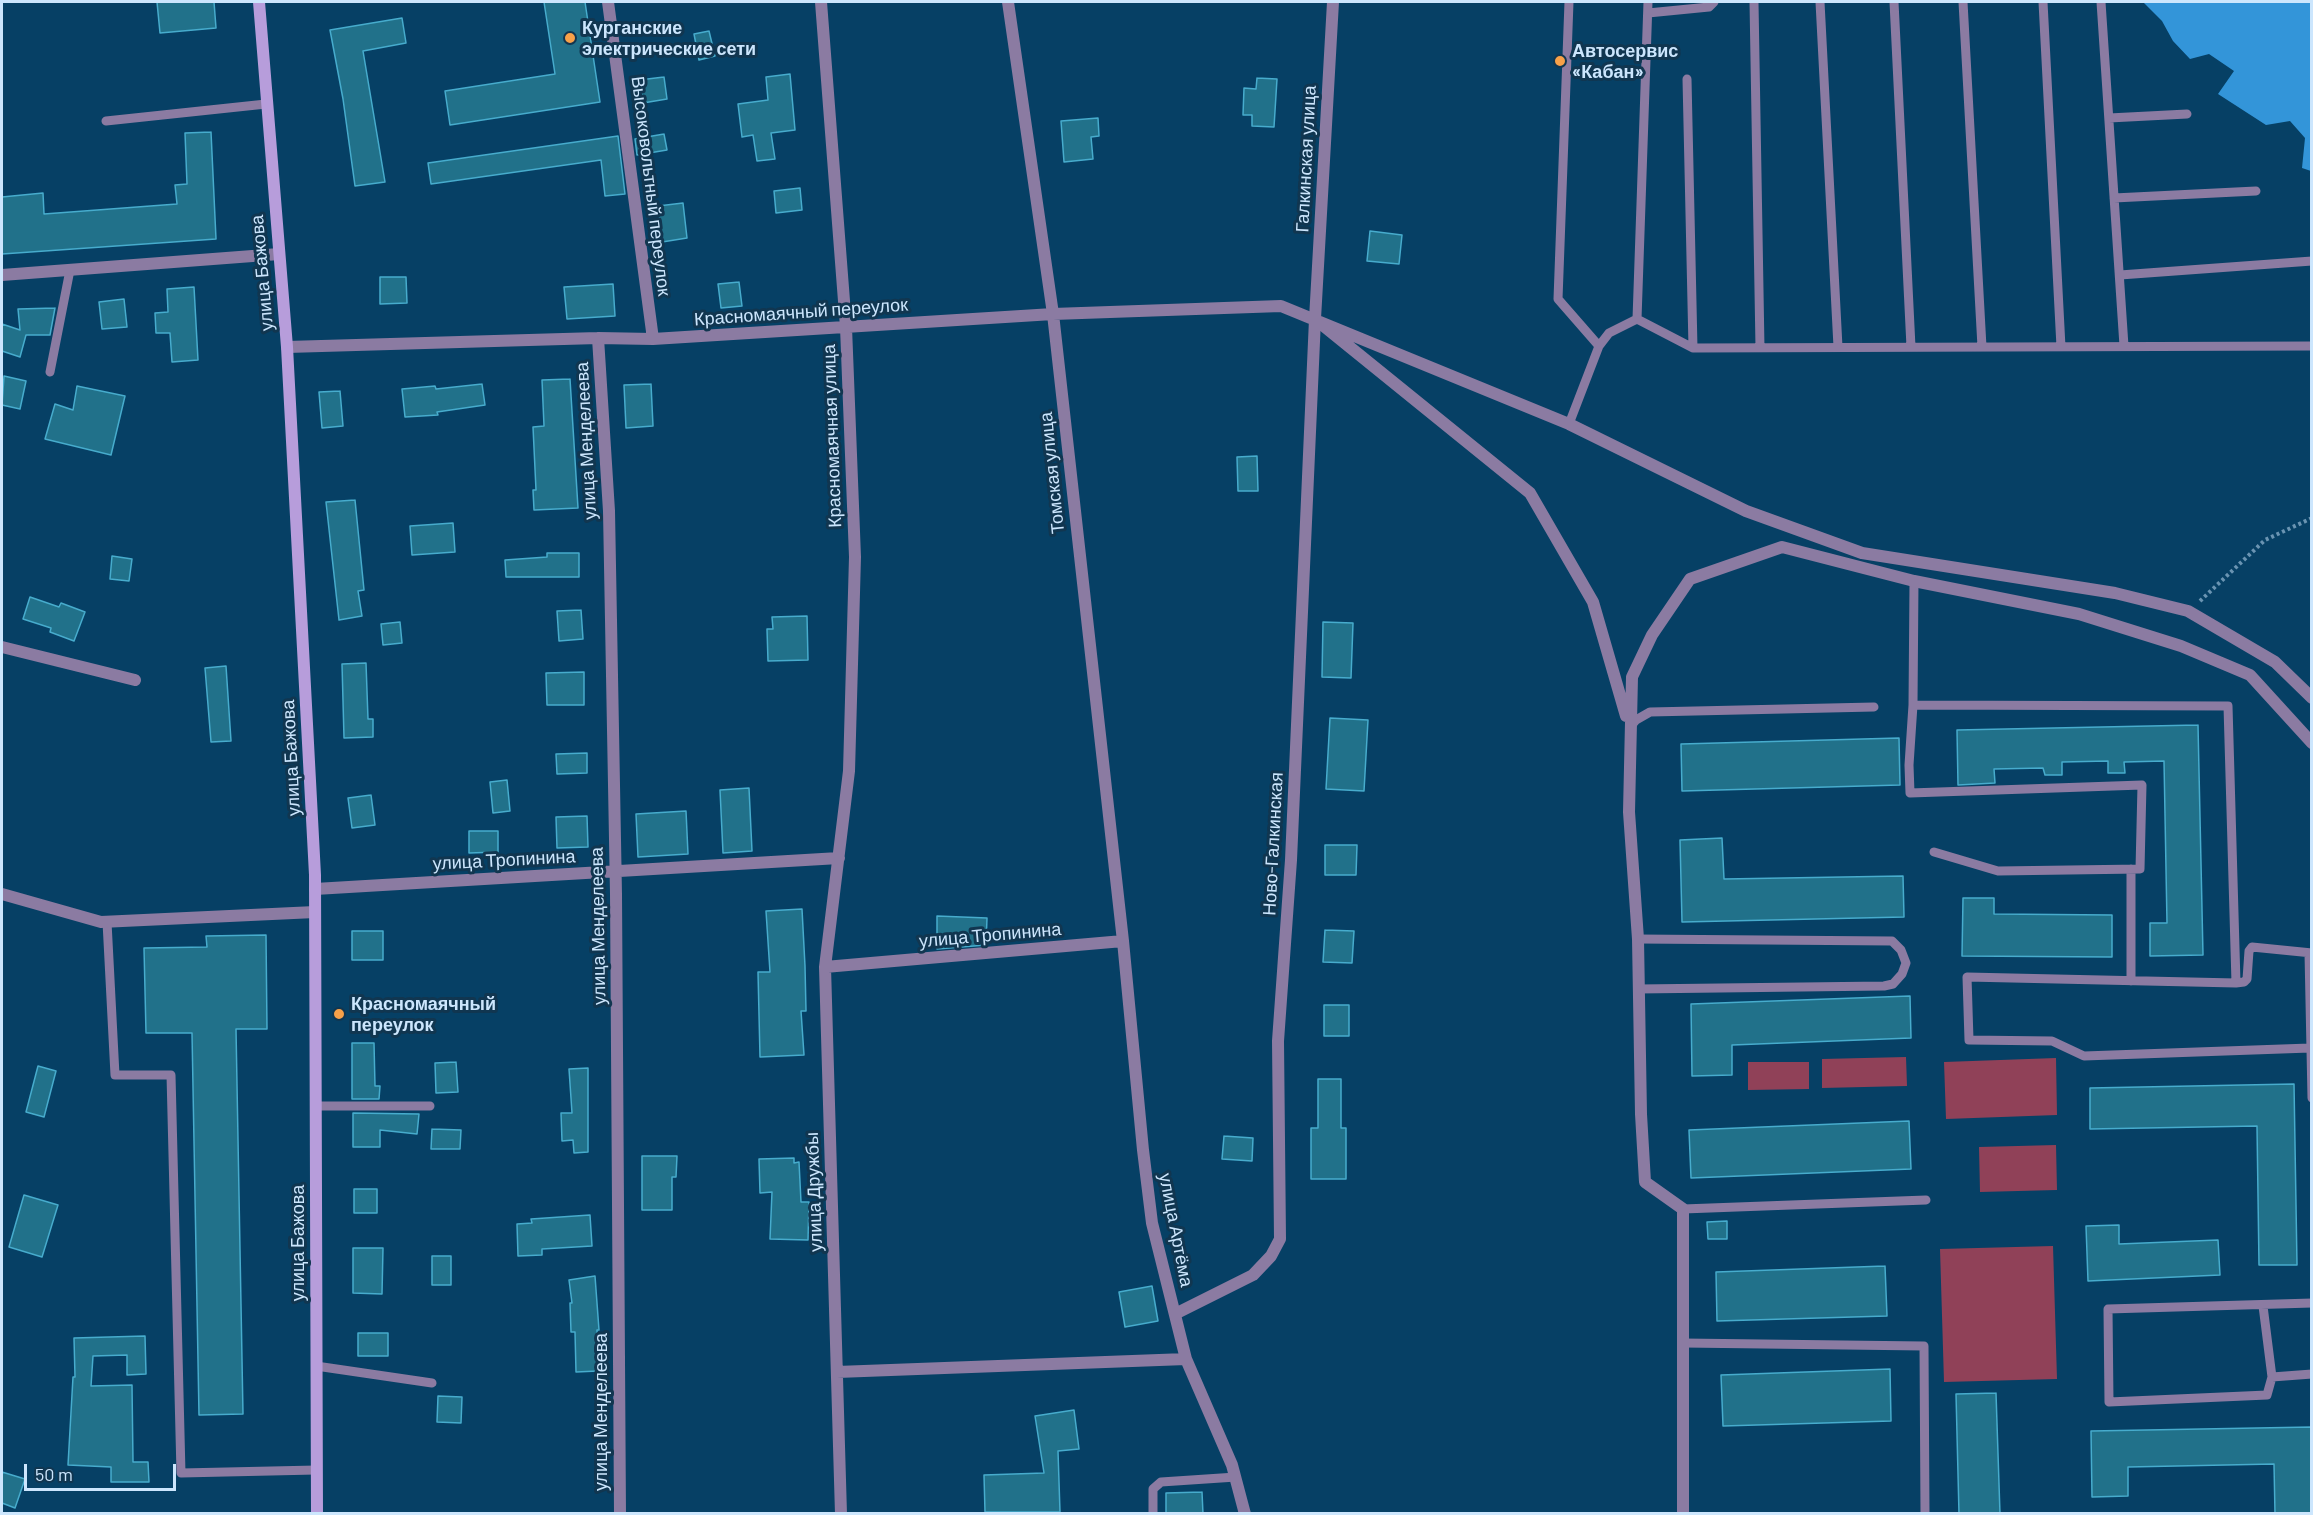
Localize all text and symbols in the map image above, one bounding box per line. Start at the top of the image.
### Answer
place label: Курганские электрические сети [582,17,756,60]
marker: Курганские электрические сети [563,31,577,45]
place label: Автосервис «Кабан» [1572,40,1678,82]
marker: Автосервис «Кабан» [1553,54,1567,68]
street label: Высоковольтный переулок [627,75,675,297]
street label: Галкинская улица [1291,85,1321,233]
street label: улица Бажова [246,214,278,332]
street label: Красномаячный переулок [693,294,909,330]
street label: Красномаячная улица [818,344,846,528]
street label: улица Менделеева [571,362,601,520]
street label: Томская улица [1035,411,1069,535]
street label: улица Бажова [277,699,305,817]
street label: Ново-Галкинская [1258,772,1288,916]
street label: улица Тропинина [432,845,576,875]
street label: улица Менделеева [586,847,610,1005]
street label: улица Тропинина [918,918,1062,952]
place label: Красномаячный переулок [351,993,496,1036]
marker: Красномаячный переулок [332,1007,346,1021]
street label: улица Дружбы [801,1132,827,1252]
street label: улица Артёма [1154,1171,1198,1289]
street label: улица Бажова [287,1185,309,1301]
street label: улица Менделеева [590,1333,612,1491]
scale bar [27,1452,178,1490]
text: 50 m [35,1463,73,1485]

